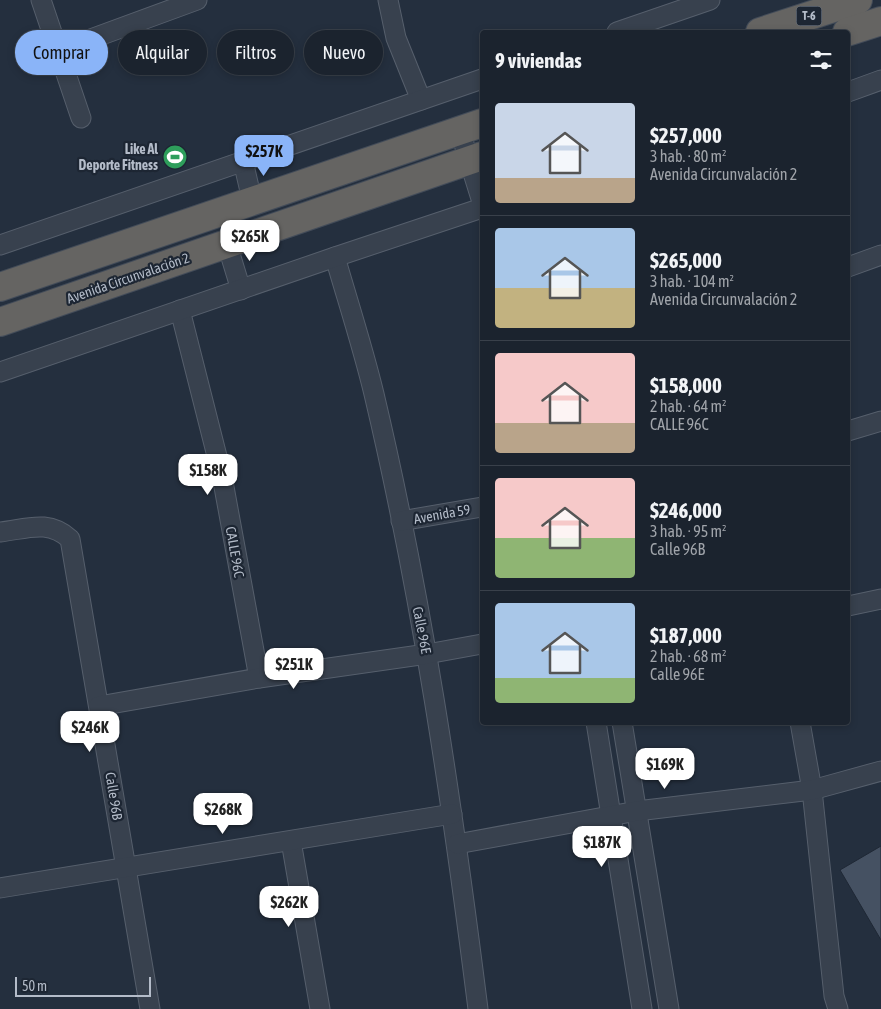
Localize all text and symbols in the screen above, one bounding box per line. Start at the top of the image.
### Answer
road number: T-6 [796,7,822,26]
chip: Comprar [15,30,108,75]
chip: Alquilar [118,30,207,75]
chip: Filtros [217,30,294,75]
chip: Nuevo [304,30,383,75]
icon: filters [807,46,835,74]
text: 9 viviendas [495,48,582,72]
icon: home [535,123,595,183]
text: $257,000 [650,123,722,147]
pin: $257K [229,134,299,177]
place label: Like Al Deporte Fitness [79,141,158,173]
text: $257K [245,142,283,160]
sports icon: Like Al Deporte Fitness [162,144,188,170]
text: 3 hab. · 80 m² [650,147,726,165]
text: Avenida Circunvalación 2 [650,165,797,183]
pin: $265K [215,220,285,262]
text: $265K [231,227,269,245]
icon: home [535,248,595,308]
text: $265,000 [650,248,722,272]
street label: Avenida Circunvalación 2 [64,249,192,307]
text: 3 hab. · 104 m² [650,272,734,290]
text: Avenida Circunvalación 2 [650,290,797,308]
icon: home [535,373,595,433]
text: $158,000 [650,373,722,397]
text: 2 hab. · 64 m² [650,397,726,415]
text: CALLE 96C [650,415,709,433]
pin: $158K [173,454,243,496]
text: $158K [189,461,227,479]
icon: home [535,498,595,558]
text: $246,000 [650,498,722,522]
street label: Avenida 59 [413,501,471,527]
text: 3 hab. · 95 m² [650,522,726,540]
street label: CALLE 96C [223,525,247,579]
text: Calle 96B [650,540,705,558]
street label: Calle 96E [410,605,434,655]
icon: home [535,623,595,683]
text: $187,000 [650,623,722,647]
text: 2 hab. · 68 m² [650,647,726,665]
pin: $251K [259,648,329,690]
text: $251K [275,655,313,673]
text: Calle 96E [650,665,704,683]
pin: $246K [55,710,125,753]
text: $246K [71,718,109,736]
pin: $169K [630,748,700,790]
text: $169K [646,755,684,773]
street label: Calle 96B [102,771,126,821]
pin: $268K [188,792,258,835]
text: $268K [204,800,242,818]
pin: $187K [567,826,637,868]
text: $187K [583,833,621,851]
pin: $262K [254,886,324,928]
text: $262K [270,893,308,911]
scale bar [15,974,151,997]
text: 50 m [22,978,47,994]

